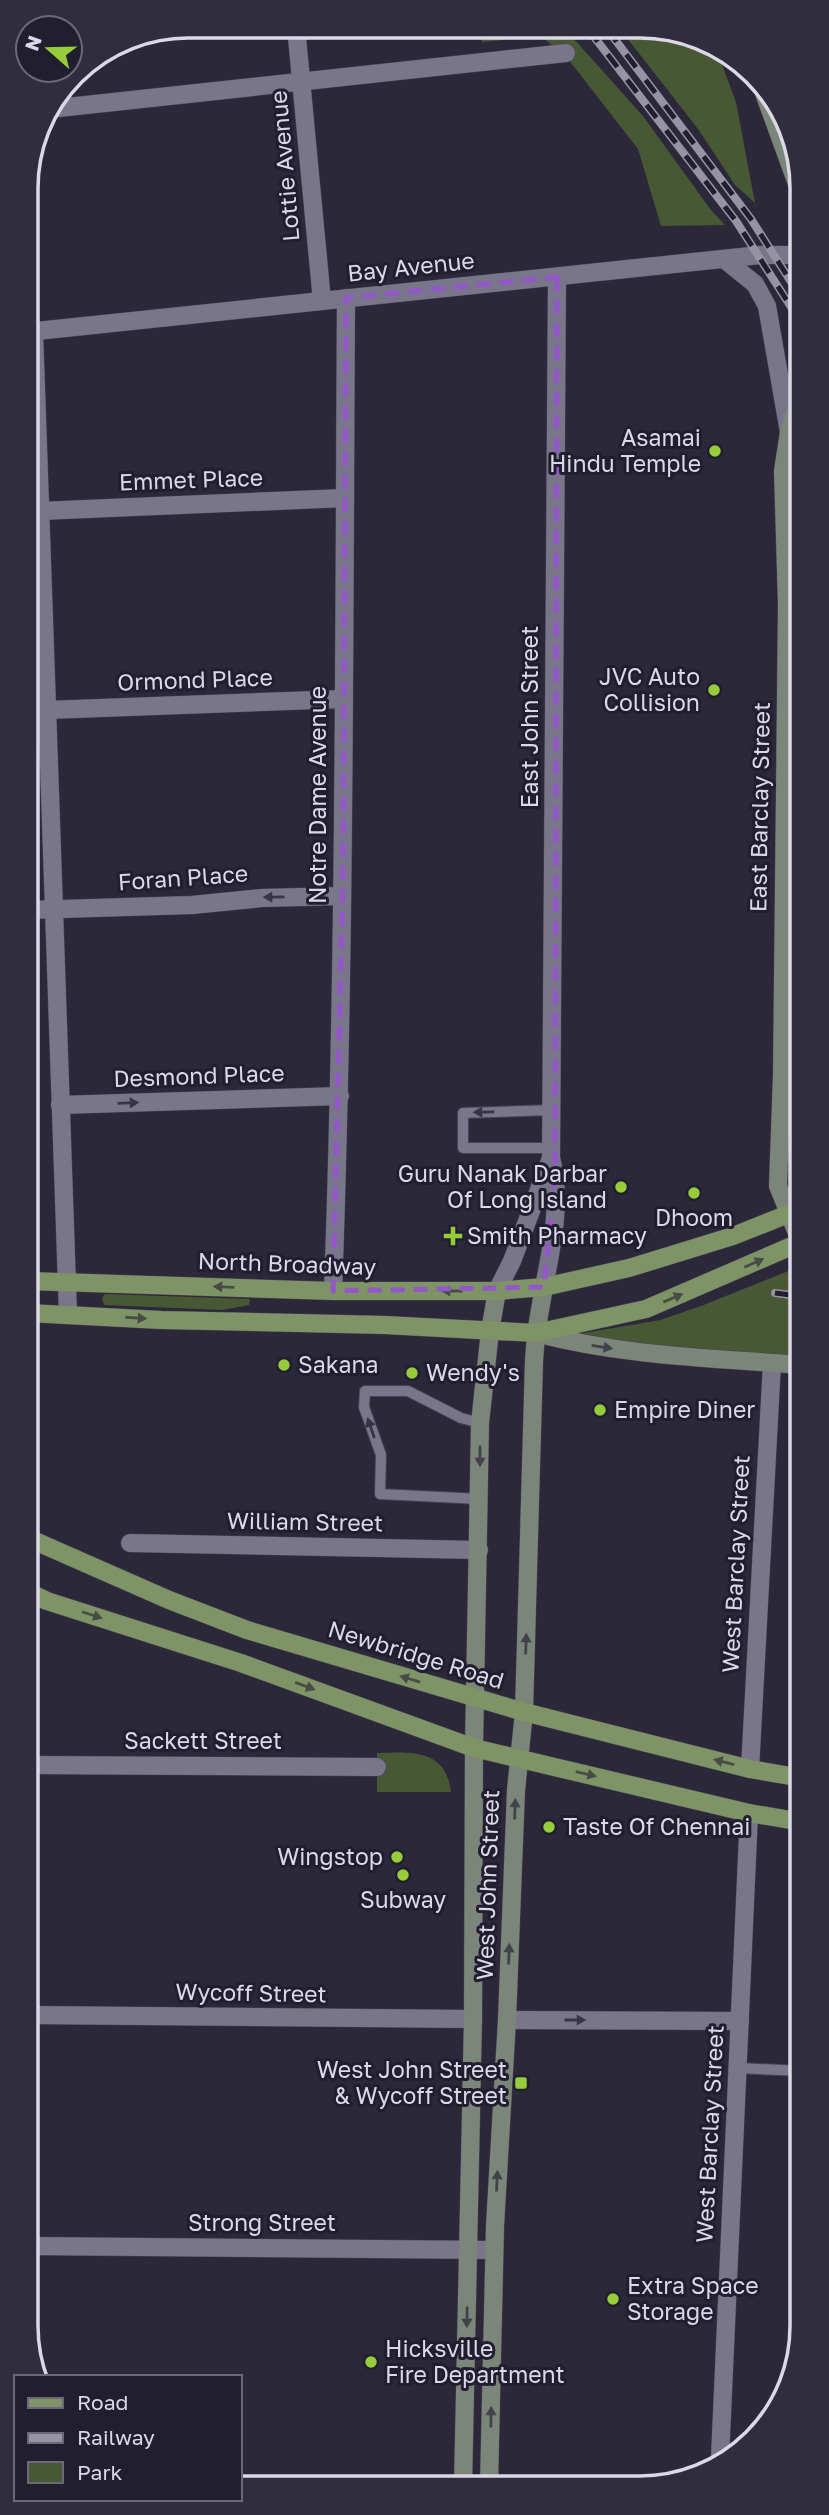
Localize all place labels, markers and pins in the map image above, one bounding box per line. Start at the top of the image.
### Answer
place label: Asamai Hindu Temple [549,423,701,477]
marker: Asamai Hindu Temple [707,443,723,459]
place label: JVC Auto Collision [599,662,700,716]
marker: JVC Auto Collision [706,682,722,698]
place label: Guru Nanak Darbar Of Long Island [398,1159,607,1213]
marker: Guru Nanak Darbar Of Long Island [613,1179,629,1195]
marker: Dhoom [686,1185,702,1201]
place label: Dhoom [655,1203,733,1231]
place label: Smith Pharmacy [467,1221,647,1249]
marker: Smith Pharmacy [445,1228,461,1244]
place label: Sakana [298,1350,379,1378]
marker: Sakana [276,1357,292,1373]
place label: Wendy's [426,1358,520,1386]
marker: Wendy's [404,1365,420,1381]
place label: Empire Diner [614,1395,755,1423]
marker: Empire Diner [592,1402,608,1418]
place label: Taste Of Chennai [563,1812,750,1840]
marker: Taste Of Chennai [541,1819,557,1835]
place label: Wingstop [277,1842,383,1870]
marker: Wingstop [389,1849,405,1865]
marker: Subway [395,1867,411,1883]
place label: Subway [360,1885,446,1913]
place label: West John Street & Wycoff Street [317,2055,507,2109]
marker: West John Street & Wycoff Street [513,2075,529,2091]
place label: Extra Space Storage [627,2271,759,2325]
marker: Extra Space Storage [605,2291,621,2307]
place label: Hicksville Fire Department [385,2334,565,2388]
marker: Hicksville Fire Department [363,2354,379,2370]

